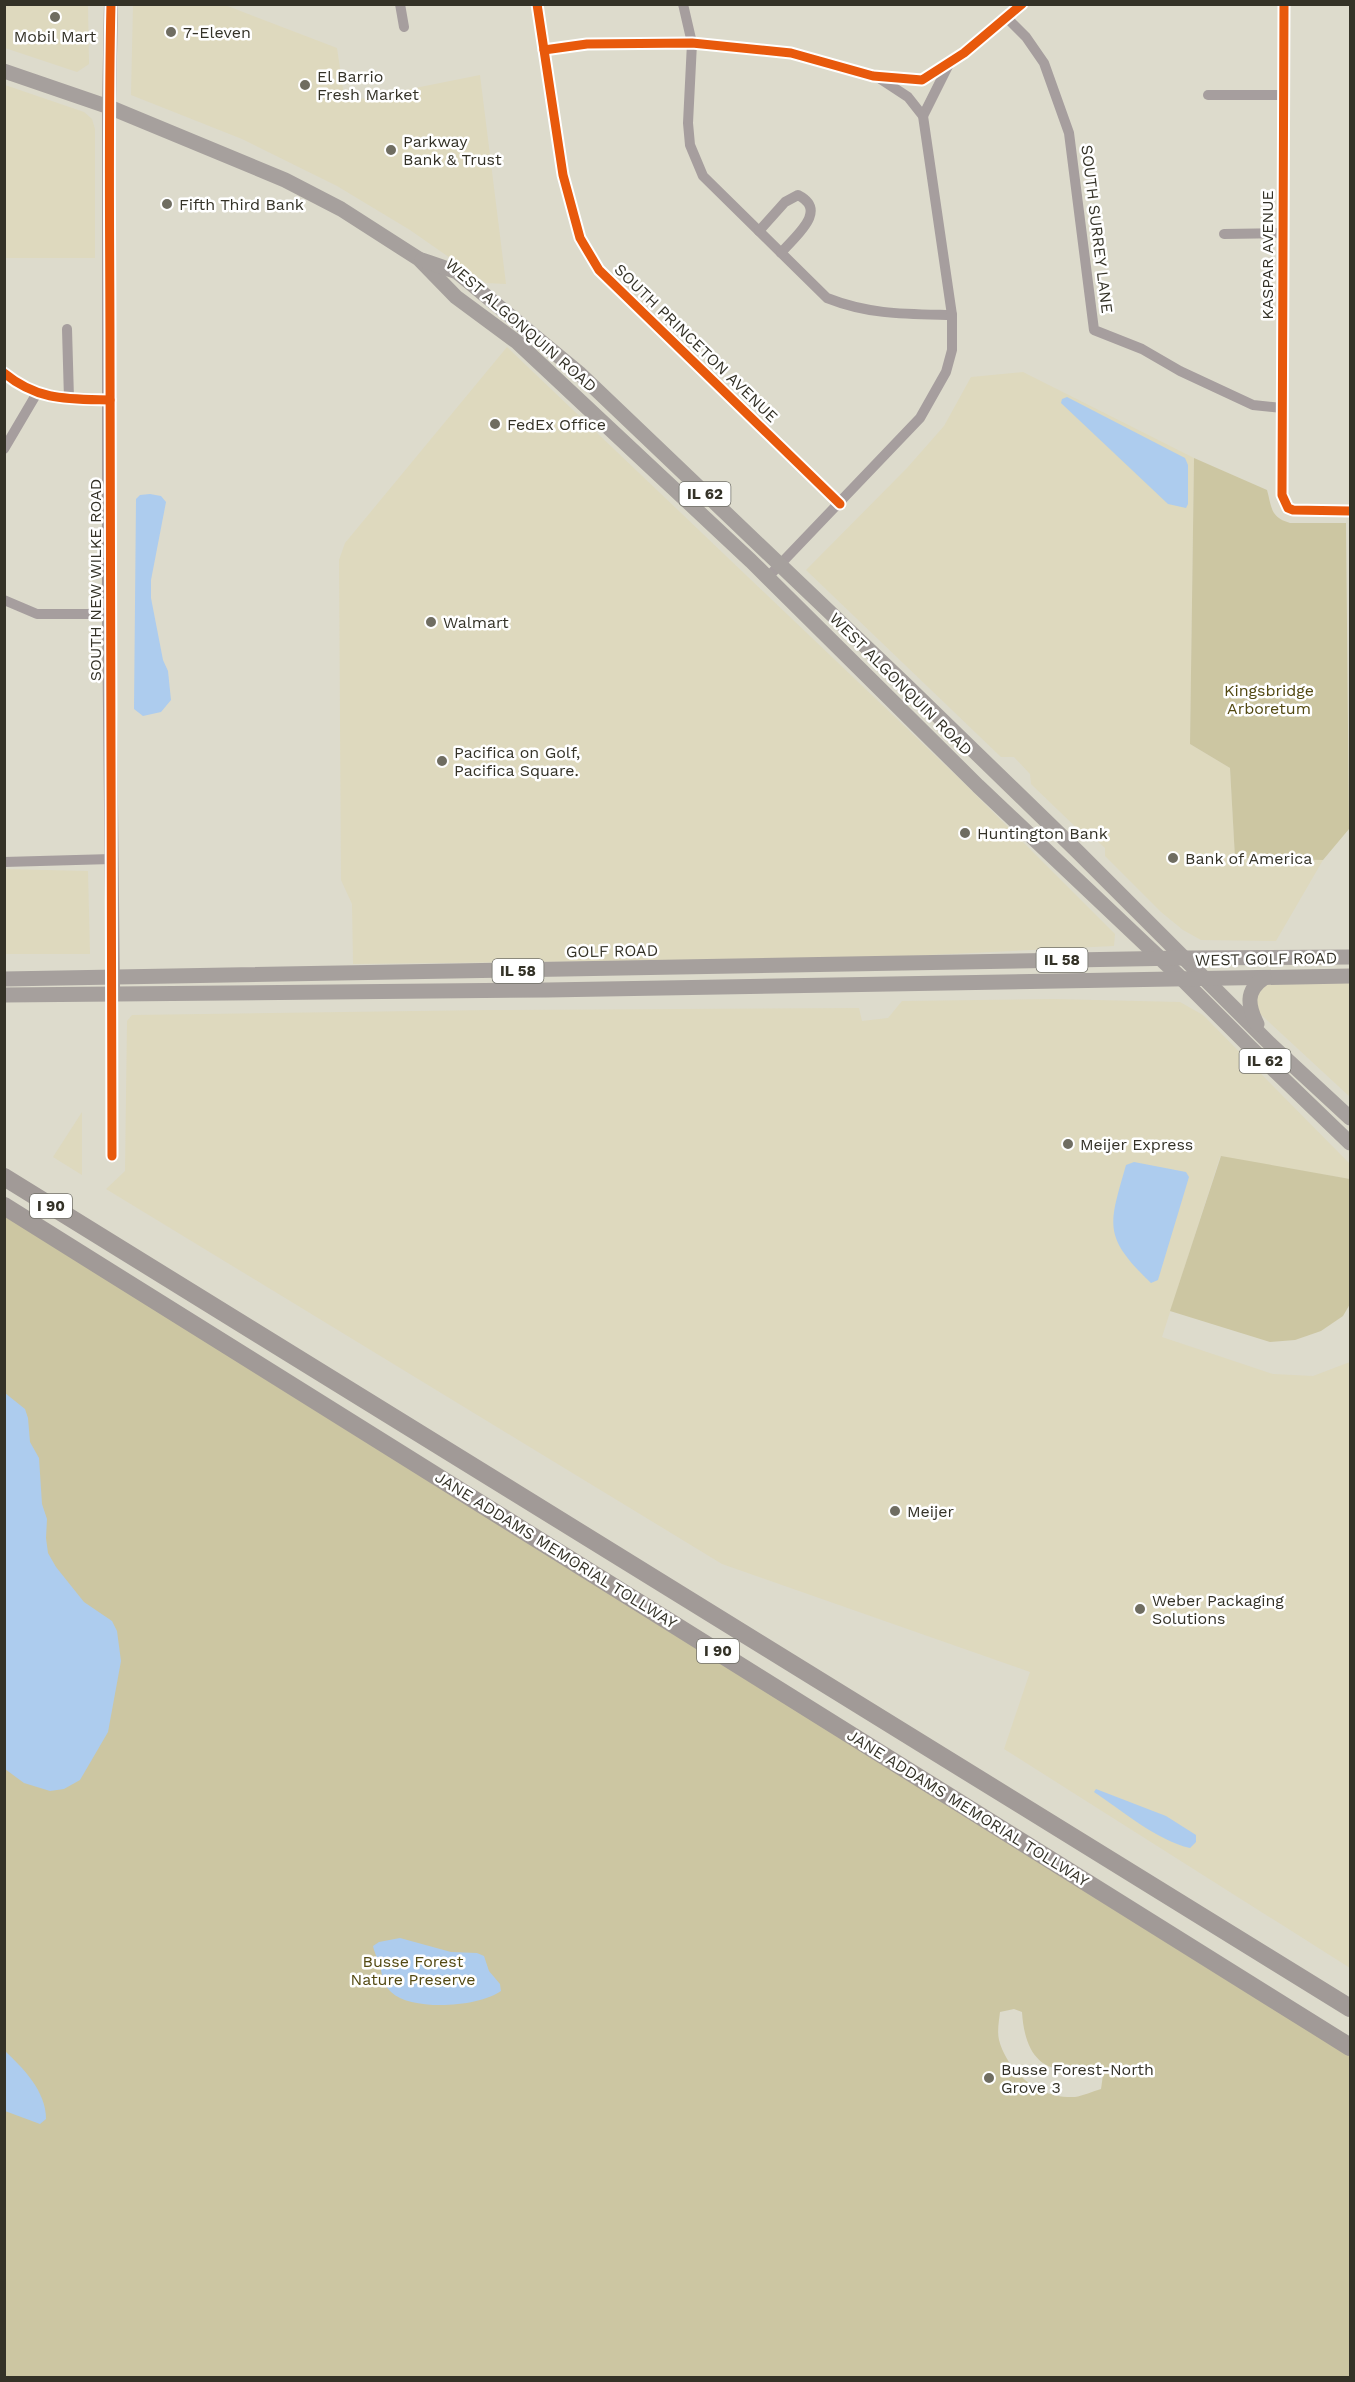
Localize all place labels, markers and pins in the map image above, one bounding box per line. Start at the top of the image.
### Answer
marker: Mobil Mart [48,10,62,24]
place label: 7-Eleven [183,23,251,42]
marker: 7-Eleven [164,25,178,39]
place label: Mobil Mart [14,27,97,46]
place label: El Barrio Fresh Market [317,67,419,104]
marker: El Barrio Fresh Market [298,78,312,92]
place label: Parkway Bank & Trust [403,132,502,169]
marker: Parkway Bank & Trust [384,143,398,157]
place label: Fifth Third Bank [179,195,304,214]
marker: Fifth Third Bank [160,197,174,211]
place label: FedEx Office [507,415,606,434]
marker: FedEx Office [488,417,502,431]
place label: Walmart [443,613,509,632]
marker: Walmart [424,615,438,629]
place label: Pacifica on Golf, Pacifica Square. [454,743,580,780]
marker: Pacifica on Golf, Pacifica Square. [435,754,449,768]
place label: Huntington Bank [977,824,1108,843]
marker: Huntington Bank [958,826,972,840]
place label: Bank of America [1185,849,1312,868]
marker: Bank of America [1166,851,1180,865]
place label: Meijer Express [1080,1135,1193,1154]
marker: Meijer Express [1061,1137,1075,1151]
place label: Meijer [907,1502,955,1521]
marker: Meijer [888,1504,902,1518]
place label: Weber Packaging Solutions [1152,1591,1284,1628]
marker: Weber Packaging Solutions [1133,1602,1147,1616]
place label: Busse Forest-North Grove 3 [1001,2060,1154,2097]
marker: Busse Forest-North Grove 3 [982,2071,996,2085]

